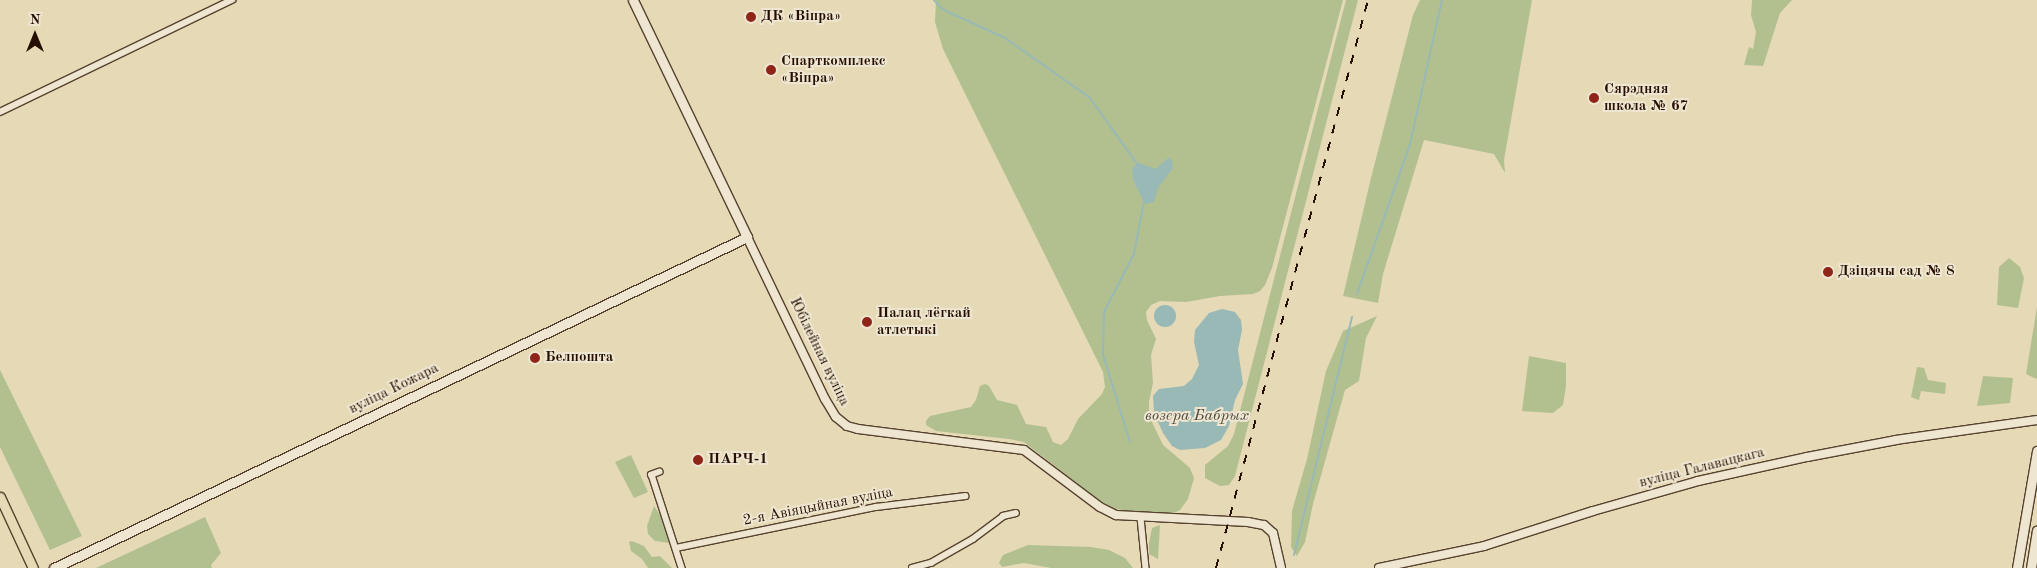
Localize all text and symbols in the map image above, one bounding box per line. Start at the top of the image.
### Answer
place label: ДК «Віпра» [761,8,841,26]
north arrow [10,10,60,60]
marker: ДК «Віпра» [745,11,757,23]
text: N [30,13,40,27]
place label: Спарткомплекс «Віпра» [781,52,886,87]
marker: Спарткомплекс «Віпра» [765,64,777,76]
place label: Сярэдняя школа № 67 [1604,80,1688,115]
marker: Сярэдняя школа № 67 [1588,92,1600,104]
place label: Дзіцячы сад № 8 [1838,263,1955,281]
marker: Дзіцячы сад № 8 [1822,266,1834,278]
street label: Юбілейная вуліца [785,295,853,409]
place label: Палац лёгкай атлетыкі [877,304,971,339]
marker: Палац лёгкай атлетыкі [861,316,873,328]
place label: Белпошта [545,349,613,367]
marker: Белпошта [529,352,541,364]
street label: вуліца Кожара [346,360,442,418]
water label: возера Бабрых [1145,406,1249,426]
street label: вуліца Галавацкага [1638,444,1766,492]
place label: ПАРЧ-1 [708,451,768,469]
marker: ПАРЧ-1 [692,454,704,466]
street label: 2-я Авіяцыйная вуліца [742,484,894,530]

